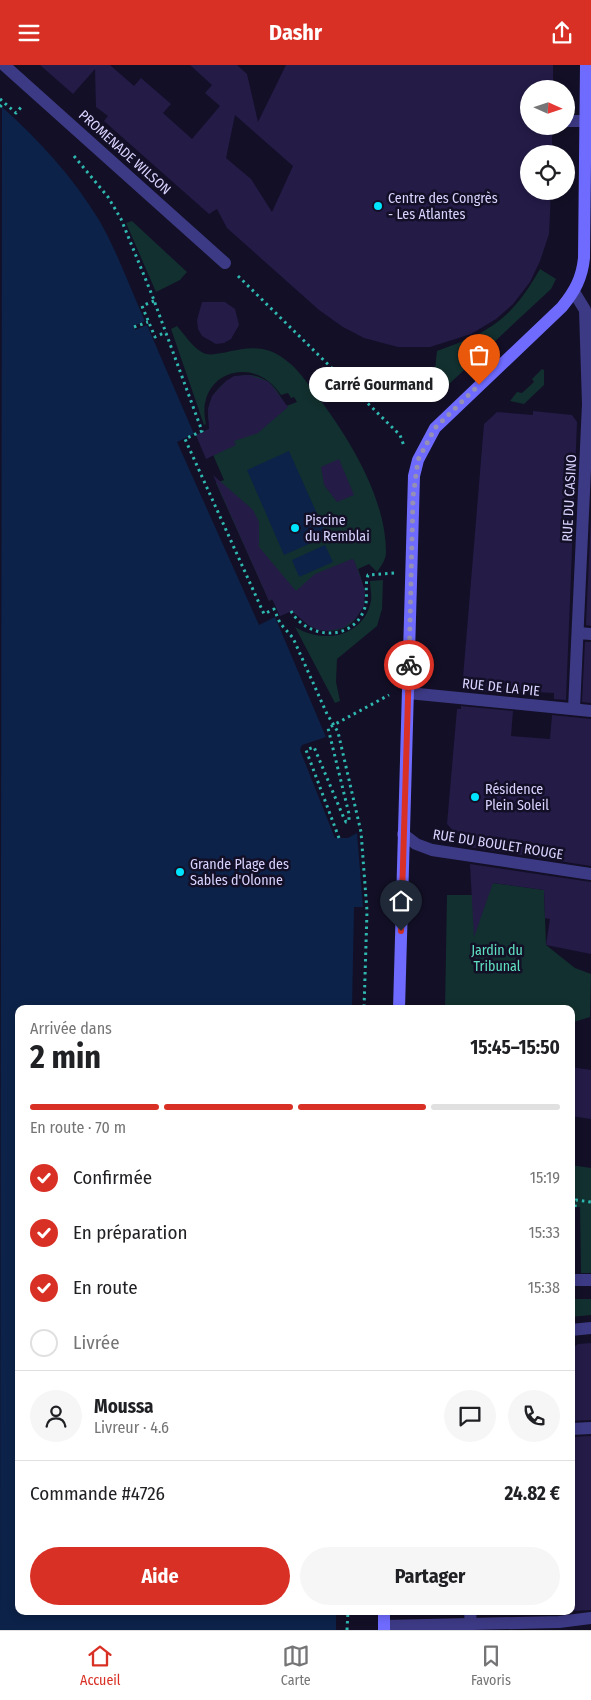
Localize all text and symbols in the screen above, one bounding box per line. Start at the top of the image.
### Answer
icon: menu [15,19,43,47]
text: Dashr [269,19,322,46]
icon: share [548,19,576,47]
north arrow [520,80,575,135]
map controls [520,80,575,200]
street label: PROMENADE WILSON [75,106,174,198]
button: locate [520,145,575,200]
place label: Centre des Congrès - Les Atlantes [388,190,498,223]
marker: Centre des Congrès - Les Atlantes [372,200,384,212]
pin [458,334,500,385]
icon: bag [465,341,493,369]
callout: Carré Gourmand [309,367,449,403]
text: Carré Gourmand [325,375,433,394]
street label: RUE DU CASINO [559,454,580,542]
place label: Piscine du Remblai [305,512,370,545]
marker: Piscine du Remblai [289,522,301,534]
courier [384,640,434,690]
icon: bike [395,651,423,679]
street label: RUE DE LA PIE [461,675,541,700]
place label: Résidence Plein Soleil [485,781,549,814]
marker: Résidence Plein Soleil [469,791,481,803]
street label: RUE DU BOULET ROUGE [432,826,565,863]
place label: Grande Plage des Sables d'Olonne [190,856,289,889]
marker: Grande Plage des Sables d'Olonne [174,866,186,878]
pin [380,880,422,931]
icon: home [387,887,415,915]
park label: Jardin du Tribunal [471,942,523,975]
text: Arrivée dans [30,1019,112,1038]
text: 15:45–15:50 [470,1036,560,1059]
text: 2 min [30,1038,101,1076]
text: En route · 70 m [30,1118,126,1137]
icon: check [30,1164,58,1192]
text: Confirmée [73,1166,152,1189]
text: 15:19 [530,1168,560,1187]
icon: check [30,1219,58,1247]
text: En préparation [73,1221,187,1244]
text: 15:33 [528,1223,560,1242]
icon: check [30,1274,58,1302]
text: En route [73,1276,138,1299]
text: 15:38 [528,1278,560,1297]
text: Livrée [73,1331,120,1354]
button: person [30,1390,82,1442]
button: chat [444,1390,496,1442]
button: phone [508,1390,560,1442]
text: Moussa [94,1395,154,1418]
text: Livreur · 4.6 [94,1418,169,1437]
text: Commande #4726 [30,1482,165,1505]
text: 24.82 € [505,1482,560,1505]
button: Aide [30,1547,290,1605]
button: Partager [300,1547,560,1605]
tab: Accueil [80,1642,121,1689]
tab: Carte [281,1642,311,1689]
tab: Favoris [471,1642,511,1689]

